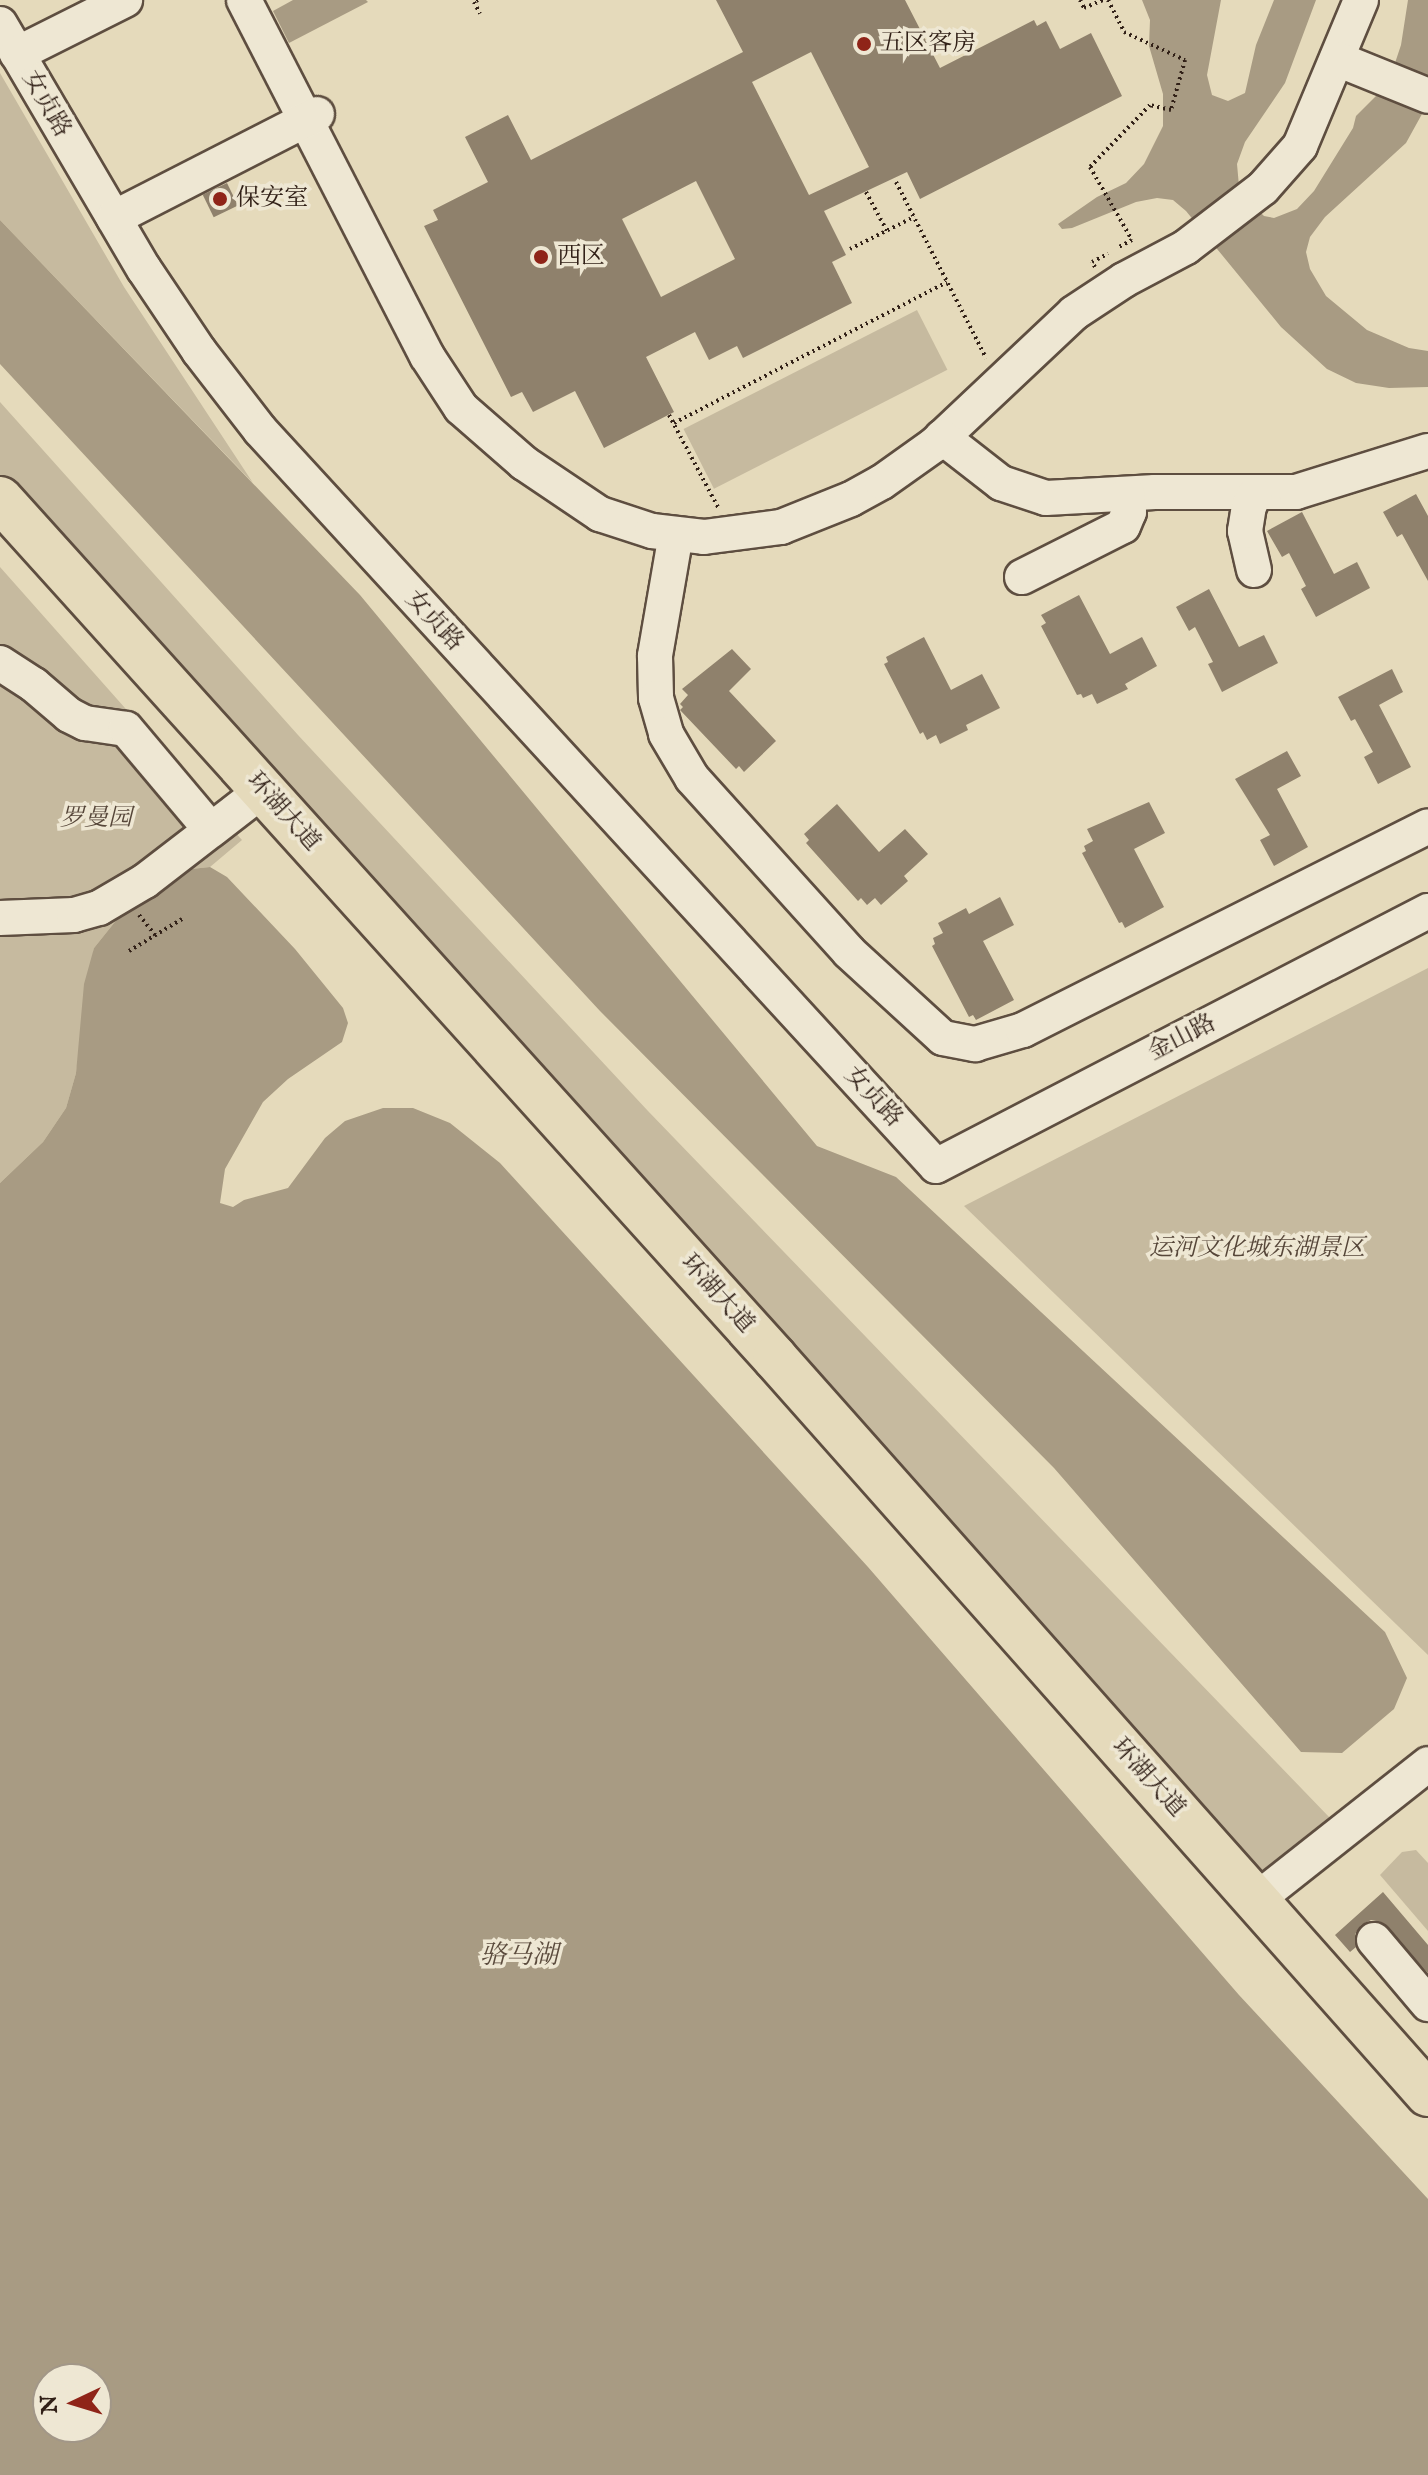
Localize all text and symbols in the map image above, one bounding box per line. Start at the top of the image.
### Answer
place label: 五区客房 [880,30,976,58]
marker: 五区客房 [855,35,873,53]
street label: 女贞路 [16,66,76,142]
place label: 保安室 [236,185,308,213]
marker: 保安室 [211,190,229,208]
place label: 西区 [557,243,605,271]
marker: 西区 [532,248,550,266]
street label: 女贞路 [399,585,469,657]
street label: 环湖大道 [240,767,326,857]
park label: 罗曼园 [60,805,132,833]
street label: 金山路 [1143,1009,1221,1067]
street label: 女贞路 [838,1061,908,1133]
park label: 运河文化城东湖景区 [1149,1235,1365,1263]
street label: 环湖大道 [674,1249,760,1339]
street label: 环湖大道 [1105,1733,1191,1823]
water label: 骆马湖 [480,1940,558,1972]
north arrow [32,2363,112,2443]
text: N [35,2394,65,2415]

